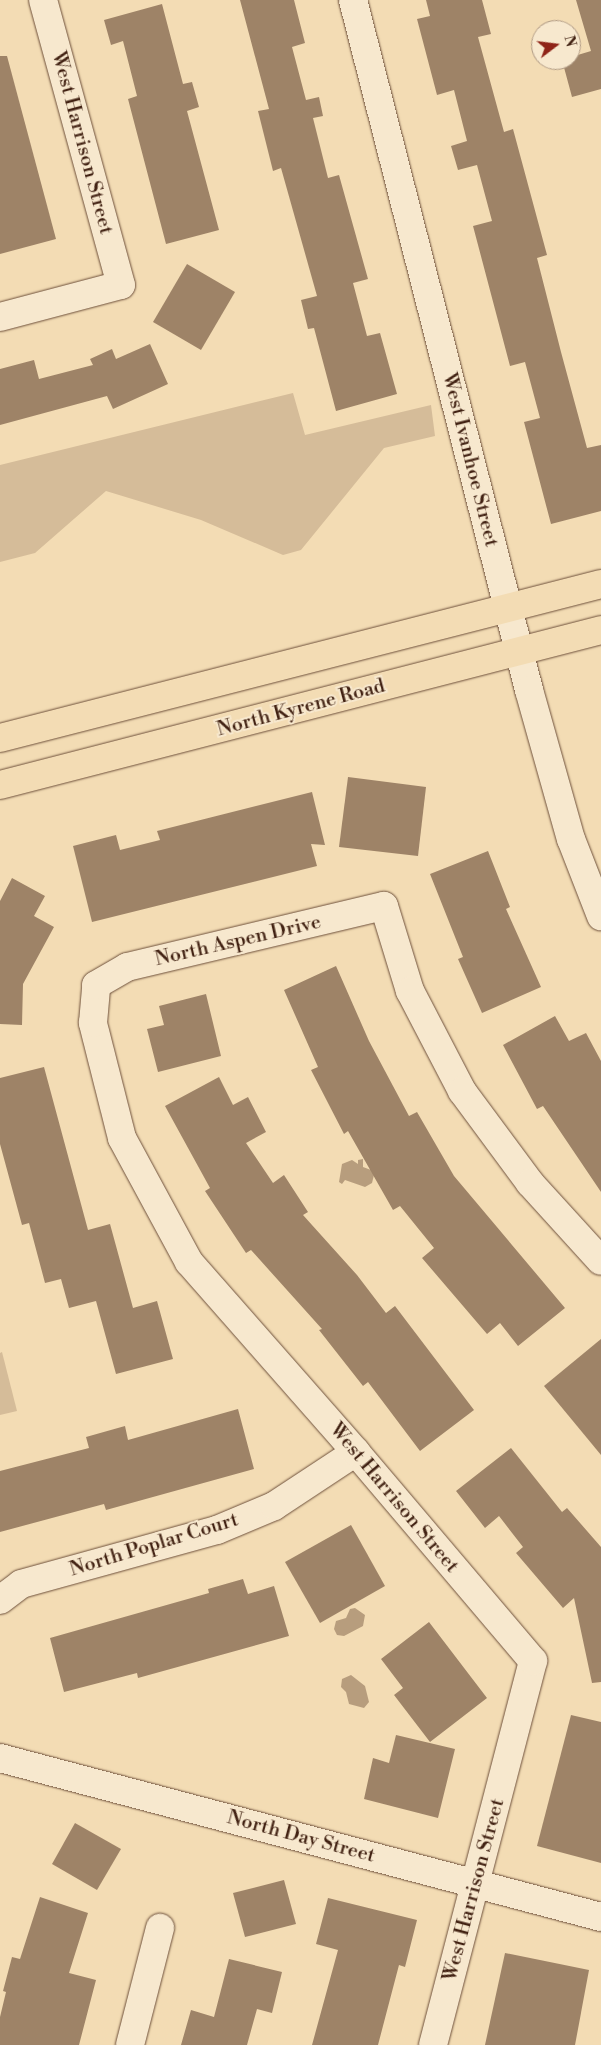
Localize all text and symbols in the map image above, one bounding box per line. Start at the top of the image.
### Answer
north arrow [531,20,581,70]
text: N [559,34,580,49]
street label: West Harrison Street [46,49,118,237]
street label: West Ivanhoe Street [437,371,503,549]
street label: North Kyrene Road [214,674,388,742]
street label: North Aspen Drive [153,910,323,972]
street label: West Harrison Street [324,1418,464,1578]
street label: North Poplar Court [67,1508,241,1582]
street label: West Harrison Street [438,1796,510,1984]
street label: North Day Street [224,1806,378,1868]

